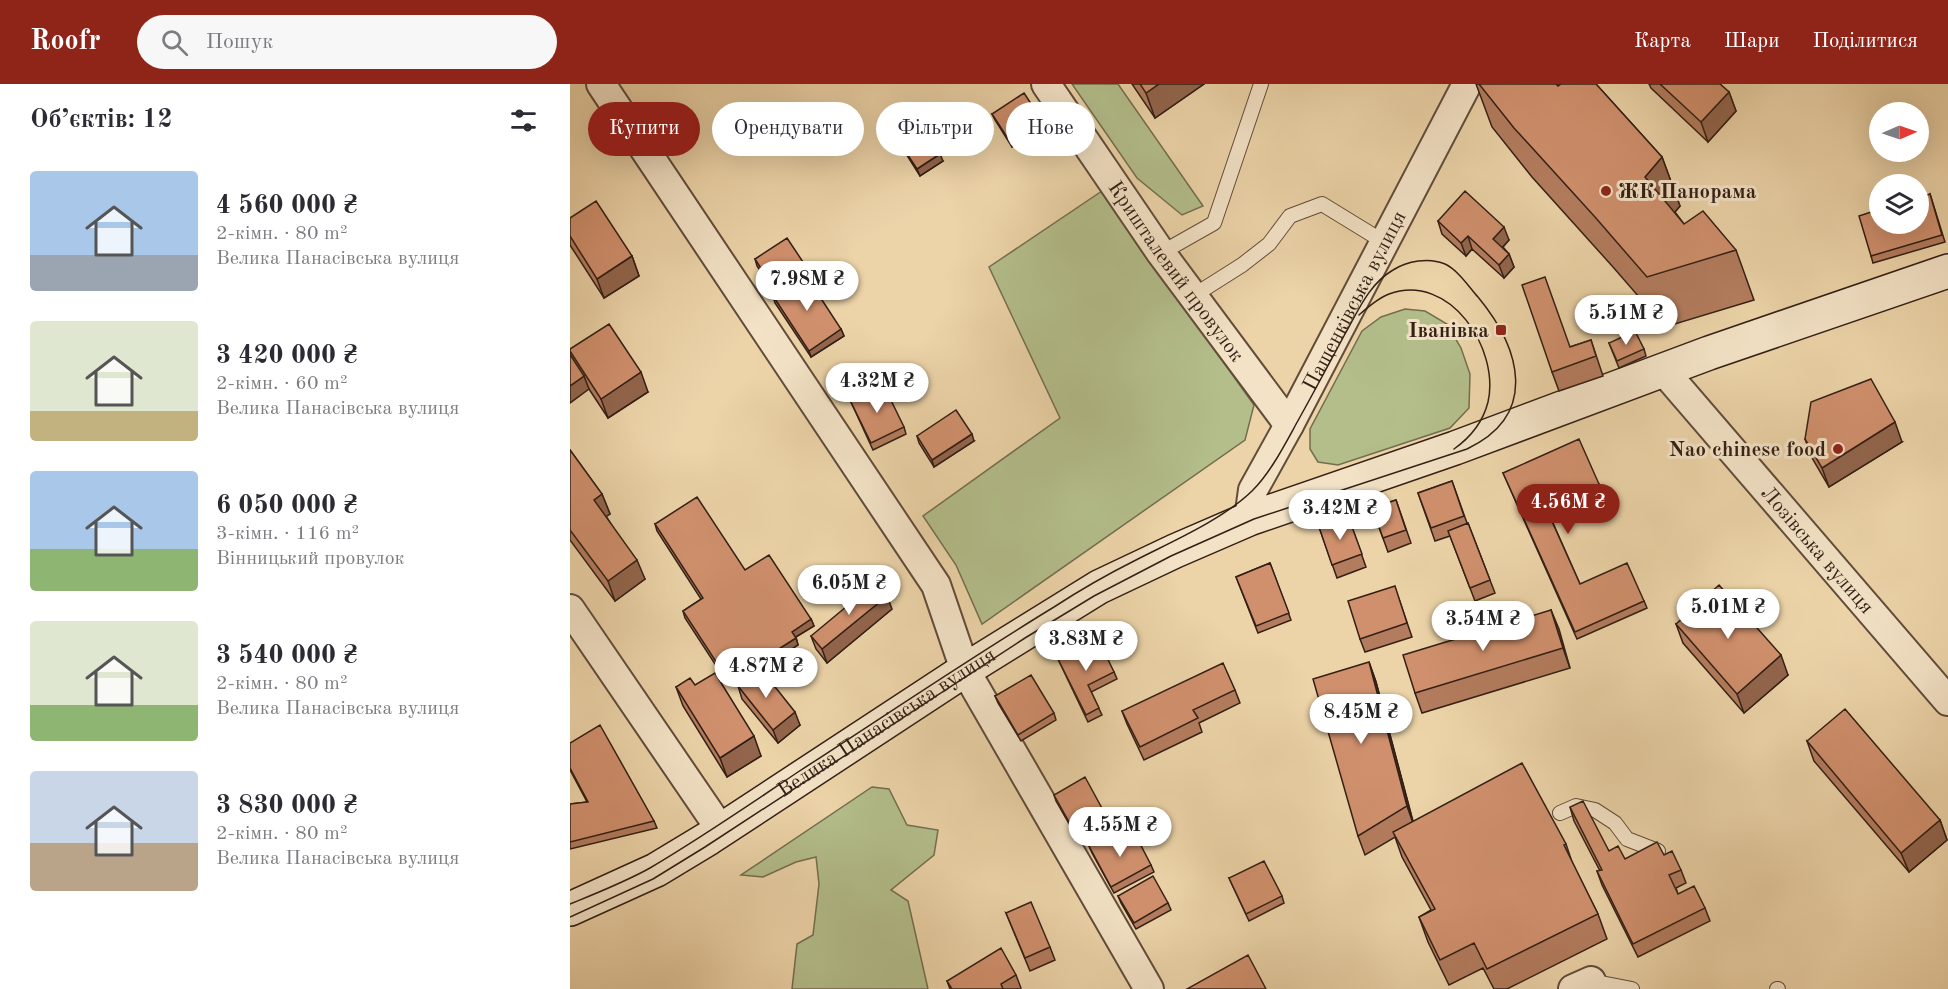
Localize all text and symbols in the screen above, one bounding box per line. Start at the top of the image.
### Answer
search box [137,15,557,69]
icon: search [158,26,191,59]
text: Roofr [30,28,101,56]
text: Пошук [206,31,273,53]
text: Карта [1634,31,1691,52]
text: Шари [1724,31,1779,52]
text: Поділитися [1812,31,1918,52]
chip: Купити [588,102,700,156]
chip: Орендувати [712,102,864,156]
chip: Фільтри [876,102,994,156]
chip: Нове [1006,102,1095,156]
north arrow [1869,102,1929,162]
map controls [1869,102,1929,234]
icon: filters [507,104,540,137]
text: Об’єктів: 12 [30,107,172,133]
button: layers [1869,174,1929,234]
street label: Кришталевий провулок [1103,178,1247,367]
place label: ЖК Панорама [1618,182,1757,203]
marker: ЖК Панорама [1599,184,1613,198]
text: 4 560 000 ₴ [216,193,358,219]
icon: home [78,195,150,267]
street label: Пащенківська вулиця [1300,208,1411,394]
text: 2-кімн. · 80 m² [216,224,348,244]
text: Велика Панасівська вулиця [216,249,459,269]
pin: 7.98M ₴ [752,261,862,312]
text: 7.98M ₴ [770,270,844,290]
pin: 5.51M ₴ [1571,295,1681,346]
text: 5.51M ₴ [1589,304,1663,324]
place label: Іванівка [1408,321,1489,342]
marker: Іванівка [1494,323,1508,337]
text: 3 420 000 ₴ [216,343,358,369]
icon: home [78,345,150,417]
pin: 4.32M ₴ [822,363,932,414]
text: 4.32M ₴ [840,372,914,392]
text: 2-кімн. · 60 m² [216,374,348,394]
text: Велика Панасівська вулиця [216,399,459,419]
place label: Nao chinese food [1669,440,1826,461]
marker: Nao chinese food [1831,442,1845,456]
street label: Лозівська вулиця [1756,483,1877,618]
pin: 4.56M ₴ [1513,484,1623,535]
pin: 3.42M ₴ [1285,490,1395,541]
text: 6 050 000 ₴ [216,493,358,519]
text: 4.56M ₴ [1531,493,1605,513]
icon: home [78,495,150,567]
text: 3.42M ₴ [1303,499,1377,519]
text: 3-кімн. · 116 m² [216,524,359,544]
text: Вінницький провулок [216,549,405,569]
pin: 6.05M ₴ [794,565,904,616]
text: 6.05M ₴ [812,574,886,594]
pin: 5.01M ₴ [1673,589,1783,640]
text: 5.01M ₴ [1691,598,1765,618]
pin: 3.54M ₴ [1428,601,1538,652]
text: 3.54M ₴ [1446,610,1520,630]
pin: 3.83M ₴ [1031,621,1141,672]
text: 3.83M ₴ [1049,630,1123,650]
text: 3 540 000 ₴ [216,643,358,669]
icon: home [78,645,150,717]
street label: Велика Панасівська вулиця [774,645,1000,802]
pin: 4.87M ₴ [711,648,821,699]
text: 4.87M ₴ [729,657,803,677]
text: 2-кімн. · 80 m² [216,674,348,694]
pin: 8.45M ₴ [1306,694,1416,745]
text: Велика Панасівська вулиця [216,699,459,719]
text: 8.45M ₴ [1324,703,1398,723]
text: 3 830 000 ₴ [216,793,358,819]
icon: home [78,795,150,867]
pin: 4.55M ₴ [1065,807,1175,858]
text: 4.55M ₴ [1083,816,1157,836]
text: 2-кімн. · 80 m² [216,824,348,844]
text: Велика Панасівська вулиця [216,849,459,869]

